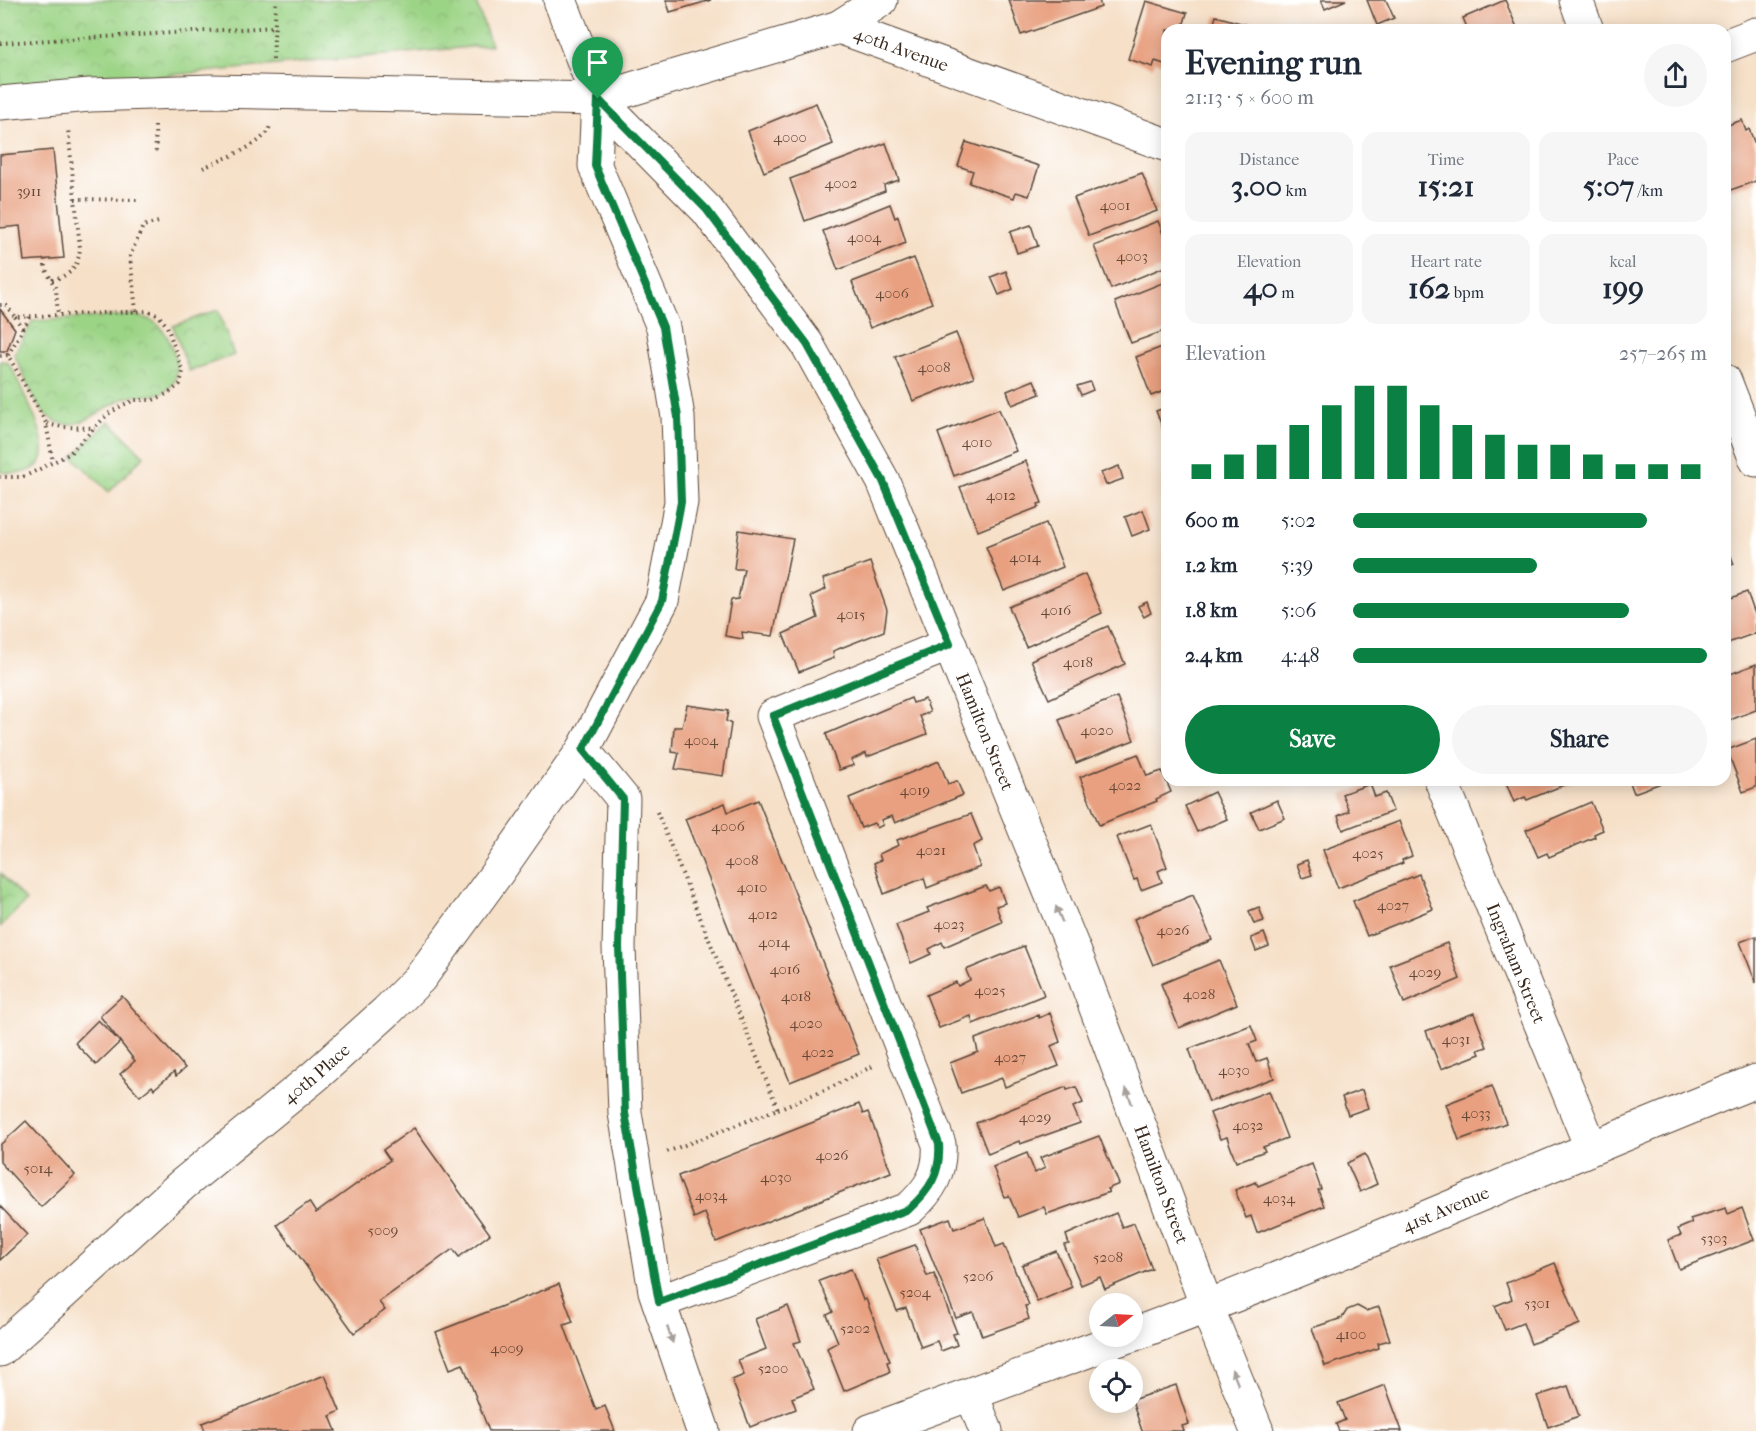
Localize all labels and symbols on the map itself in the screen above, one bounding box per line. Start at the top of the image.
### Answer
street label: 40th Avenue [851,23,951,76]
pin [572,37,623,99]
house number: 4000 [773,128,807,146]
house number: 4002 [824,174,858,192]
house number: 3911 [17,182,41,200]
house number: 4001 [1100,196,1130,214]
house number: 4004 [847,228,882,246]
house number: 4003 [1116,247,1148,265]
house number: 4006 [875,284,910,302]
house number: 4008 [918,358,950,376]
house number: 4010 [962,433,992,451]
house number: 4012 [986,486,1016,504]
house number: 4014 [1009,548,1042,566]
house number: 4016 [1041,601,1072,619]
house number: 4015 [837,605,865,623]
house number: 4018 [1063,653,1093,671]
street label: Hamilton Street [952,670,1018,794]
house number: 4020 [1080,721,1114,739]
house number: 4004 [684,731,719,749]
house number: 4022 [1109,776,1142,794]
house number: 4019 [900,781,930,799]
house number: 4006 [711,817,746,835]
house number: 4021 [916,841,946,859]
house number: 4025 [1352,844,1384,862]
house number: 4008 [726,851,758,869]
house number: 4010 [737,878,767,896]
house number: 4027 [1377,896,1409,914]
street label: Ingraham Street [1482,900,1550,1027]
house number: 4012 [748,905,778,923]
one-way arrow [1054,905,1063,923]
house number: 4023 [934,915,965,933]
house number: 4026 [1157,921,1190,939]
house number: 4014 [758,933,791,951]
house number: 4016 [770,960,801,978]
house number: 4029 [1409,963,1441,981]
house number: 4025 [974,981,1006,999]
house number: 4028 [1183,985,1215,1003]
house number: 4018 [781,987,811,1005]
house number: 4020 [789,1014,823,1032]
house number: 4031 [1442,1030,1470,1048]
street label: 40th Place [278,1039,354,1109]
house number: 4022 [802,1043,835,1061]
house number: 4027 [994,1048,1026,1066]
house number: 4030 [1218,1061,1250,1079]
one-way arrow [1124,1087,1133,1105]
house number: 4033 [1461,1104,1491,1122]
house number: 4029 [1019,1108,1051,1126]
house number: 4032 [1233,1116,1264,1134]
street label: Hamilton Street [1130,1122,1193,1247]
house number: 4026 [816,1146,849,1164]
house number: 5014 [24,1159,54,1177]
house number: 4030 [760,1168,792,1186]
street label: 41st Avenue [1399,1182,1492,1237]
house number: 4034 [695,1186,728,1204]
house number: 4034 [1263,1189,1296,1207]
house number: 5009 [368,1221,399,1239]
house number: 5303 [1700,1229,1728,1247]
house number: 5208 [1093,1248,1123,1266]
house number: 5206 [963,1267,994,1285]
house number: 5204 [899,1283,932,1301]
north arrow [1089,1293,1143,1347]
house number: 5301 [1524,1294,1550,1312]
house number: 5202 [840,1319,870,1337]
house number: 4100 [1336,1325,1366,1343]
one-way arrow [666,1326,676,1344]
house number: 4009 [490,1339,524,1357]
house number: 5200 [758,1359,788,1377]
one-way arrow [1230,1367,1240,1385]

